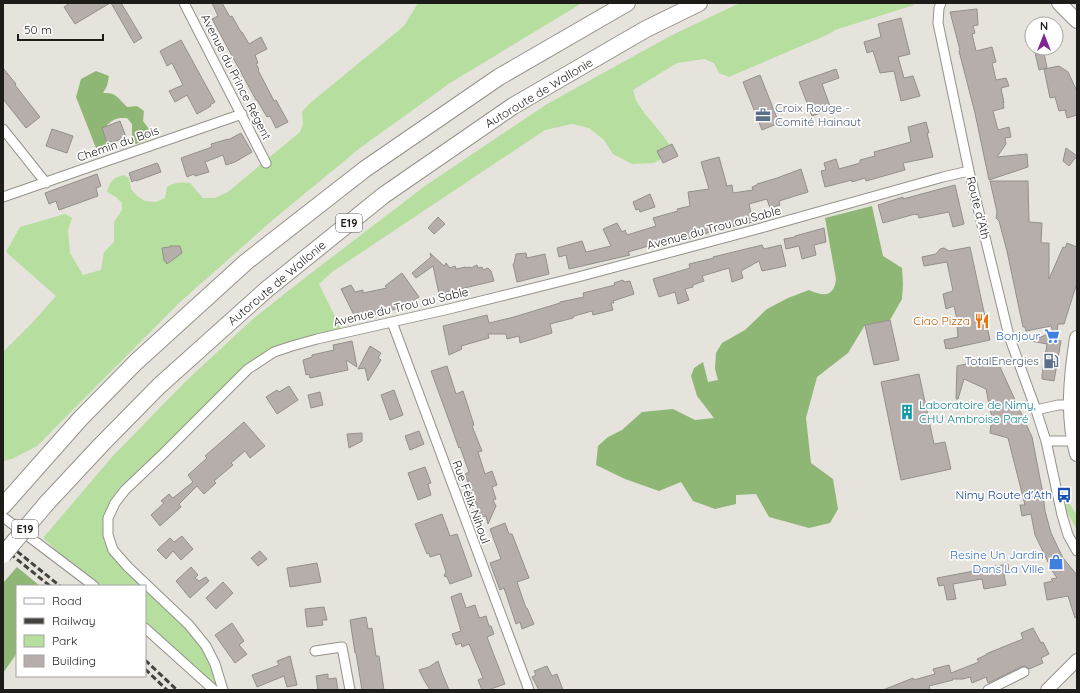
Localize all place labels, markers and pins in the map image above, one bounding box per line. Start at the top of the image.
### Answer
place label: Croix Rouge - Comité Hainaut [775,100,861,129]
office icon: Croix Rouge - Comité Hainaut [754,106,772,124]
restaurant icon: Ciao Pizza [973,312,991,330]
place label: Ciao Pizza [913,313,970,328]
supermarket icon: Bonjour [1043,327,1061,345]
place label: Bonjour [996,328,1040,343]
fuel station icon: TotalEnergies [1042,352,1060,370]
place label: TotalEnergies [964,353,1039,368]
place label: Laboratoire de Nimy, CHU Ambroise Paré [919,397,1036,426]
building icon: Laboratoire de Nimy, CHU Ambroise Paré [898,403,916,421]
bus stop icon: Nimy Route d'Ath [1055,486,1073,504]
place label: Nimy Route d'Ath [955,487,1052,502]
place label: Resine Un Jardin Dans La Ville [950,547,1044,576]
shop icon: Resine Un Jardin Dans La Ville [1047,553,1065,571]

